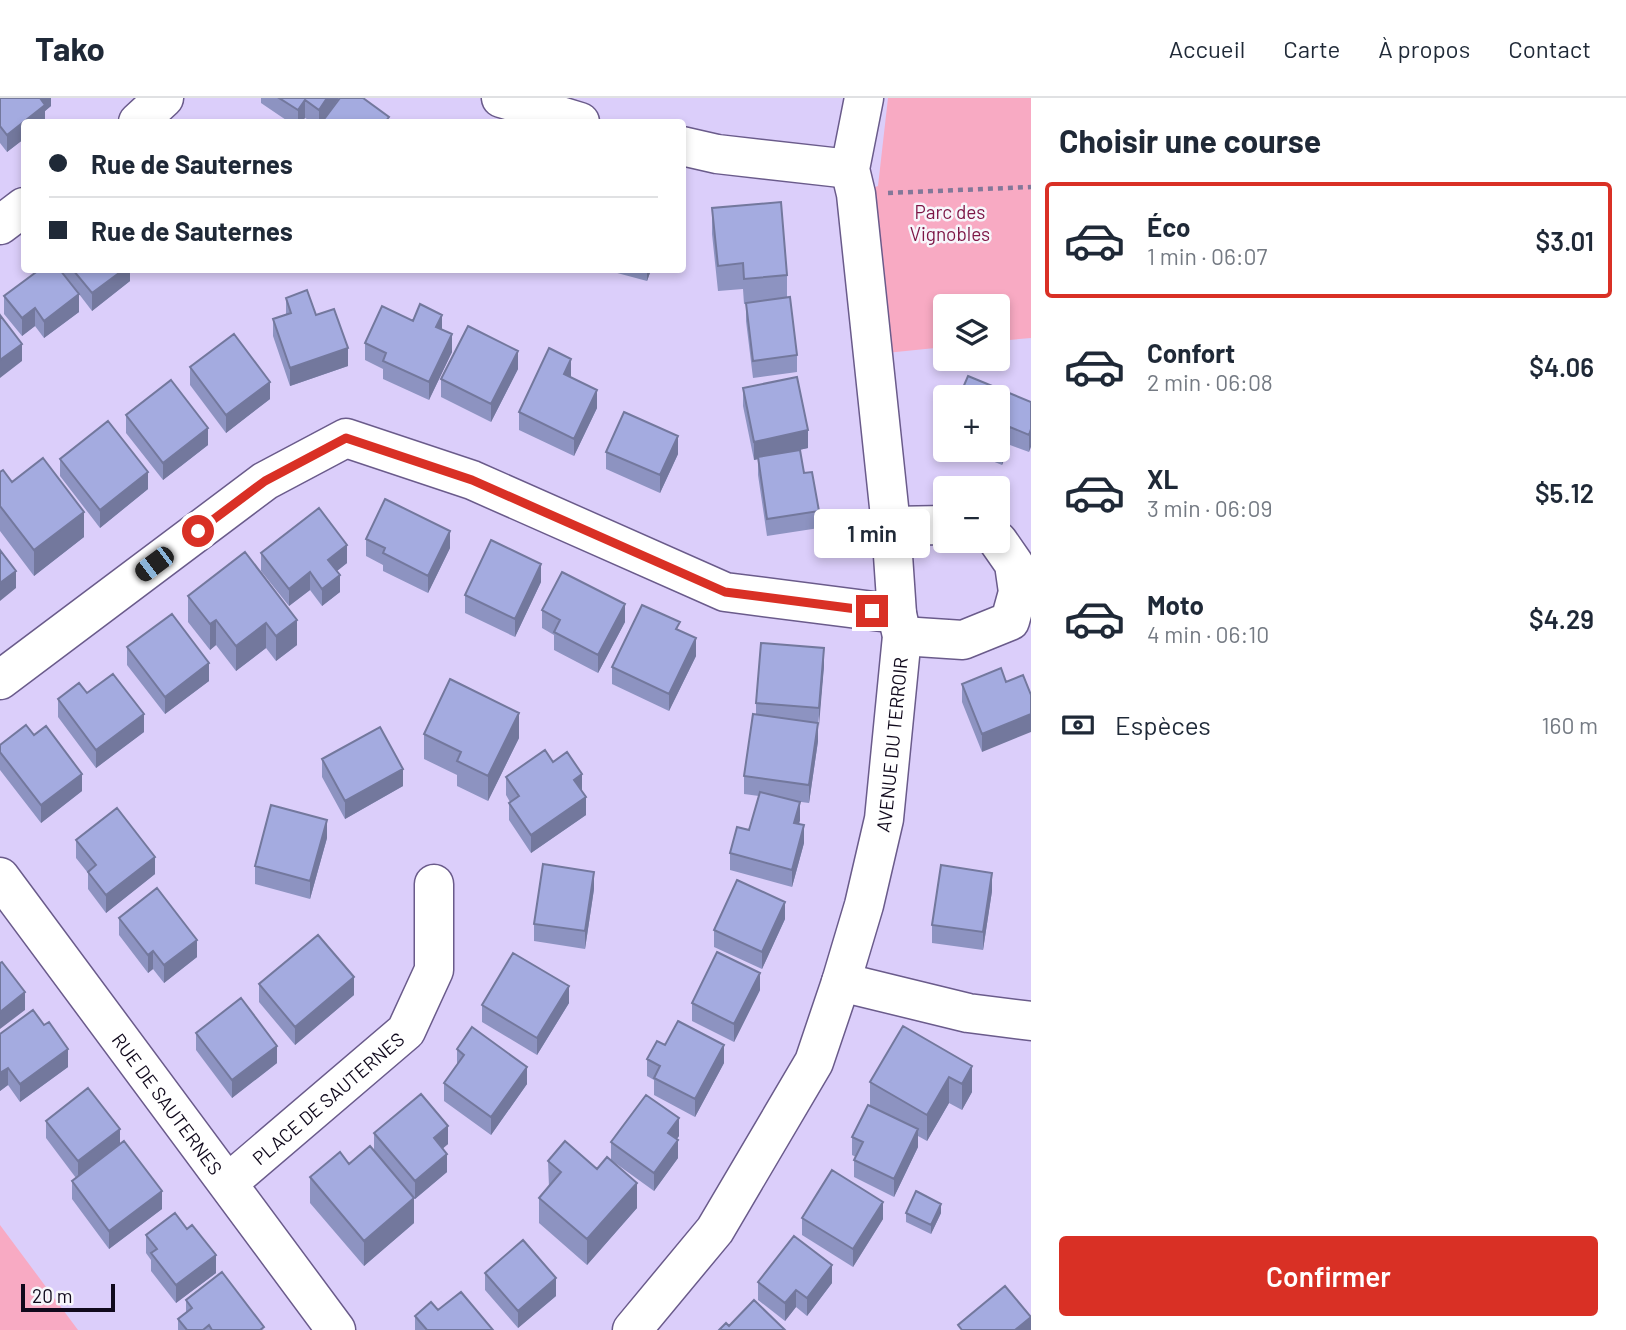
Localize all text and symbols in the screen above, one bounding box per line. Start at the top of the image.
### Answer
text: Tako [35,28,105,68]
text: Accueil [1169,34,1245,63]
text: Carte [1283,34,1340,63]
text: À propos [1378,34,1470,63]
text: Contact [1508,34,1591,63]
text: Choisir une course [1059,121,1321,159]
text: Rue de Sauternes [91,148,293,179]
park label: Parc des Vignobles [910,200,990,245]
icon: car [1063,209,1126,272]
text: Éco [1147,211,1190,242]
text: Rue de Sauternes [91,215,293,246]
text: $3.01 [1536,225,1594,256]
text: 1 min · 06:07 [1147,242,1267,270]
map controls [933,294,1010,553]
button: layers [933,294,1010,371]
icon: car [1063,335,1126,398]
text: Confort [1147,337,1235,368]
text: $4.06 [1529,351,1594,382]
text: 2 min · 06:08 [1147,368,1273,396]
button: + [933,385,1010,462]
icon: car [1063,461,1126,524]
text: XL [1147,463,1178,494]
button: − [933,476,1010,553]
text: $5.12 [1535,477,1594,508]
text: 3 min · 06:09 [1147,494,1272,522]
callout: 1 min [814,510,930,559]
route start [182,515,214,547]
text: 1 min [847,519,897,547]
car [131,543,178,585]
icon: car [1063,587,1126,650]
text: Moto [1147,589,1204,620]
route end [856,595,888,627]
text: $4.29 [1529,603,1594,634]
text: 4 min · 06:10 [1147,620,1269,648]
street label: AVENUE DU TERROIR [870,656,911,834]
icon: cash [1059,706,1097,744]
text: Espèces [1115,709,1211,740]
text: 160 m [1541,711,1598,739]
street label: PLACE DE SAUTERNES [247,1027,408,1169]
street label: RUE DE SAUTERNES [108,1028,228,1179]
button: Confirmer [1059,1236,1598,1316]
scale bar [21,1281,116,1313]
text: 20 m [32,1284,72,1307]

